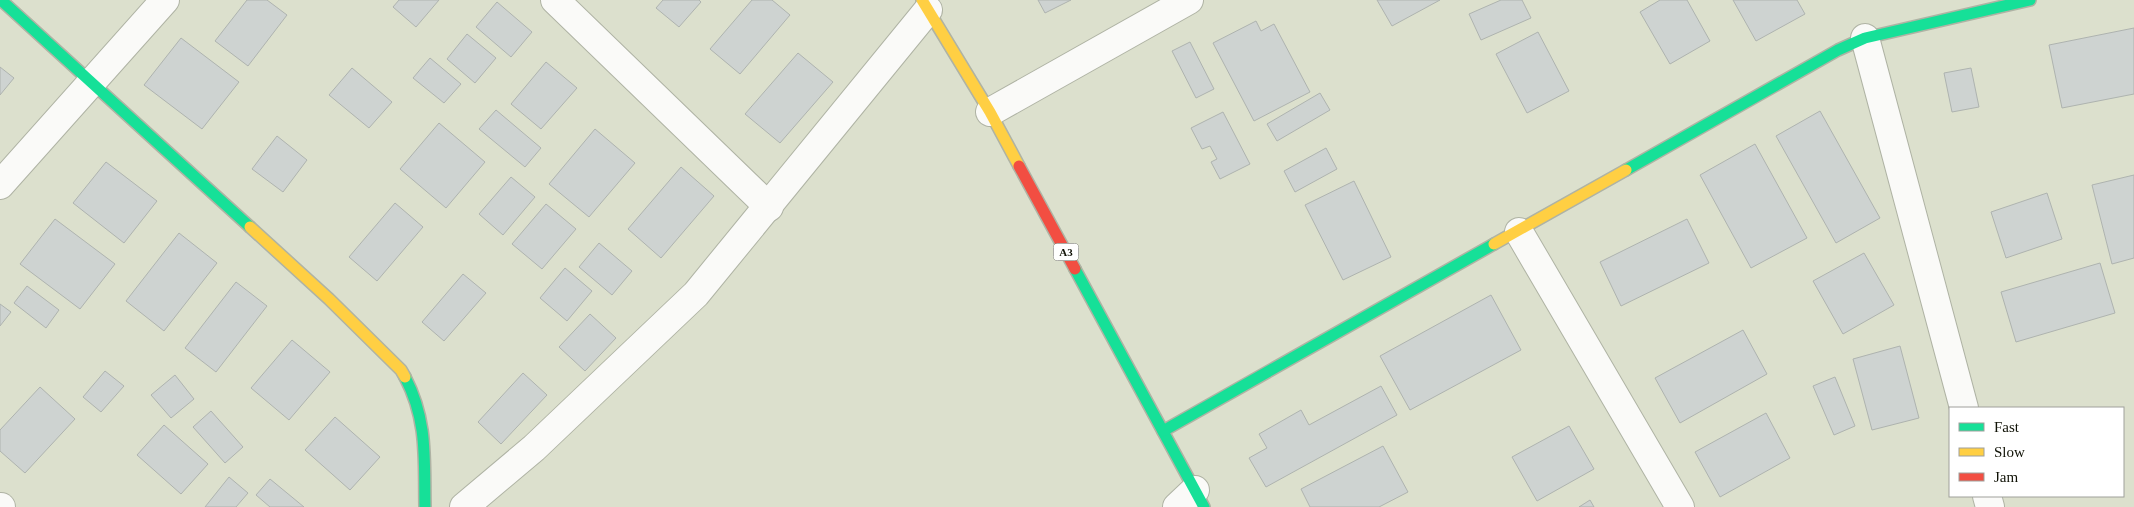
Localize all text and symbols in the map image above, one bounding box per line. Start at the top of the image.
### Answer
road number: A3 [1054,243,1078,260]
legend [1949,407,2124,497]
text: Fast [1994,419,2020,435]
text: Slow [1994,444,2025,460]
text: Jam [1994,469,2018,485]

